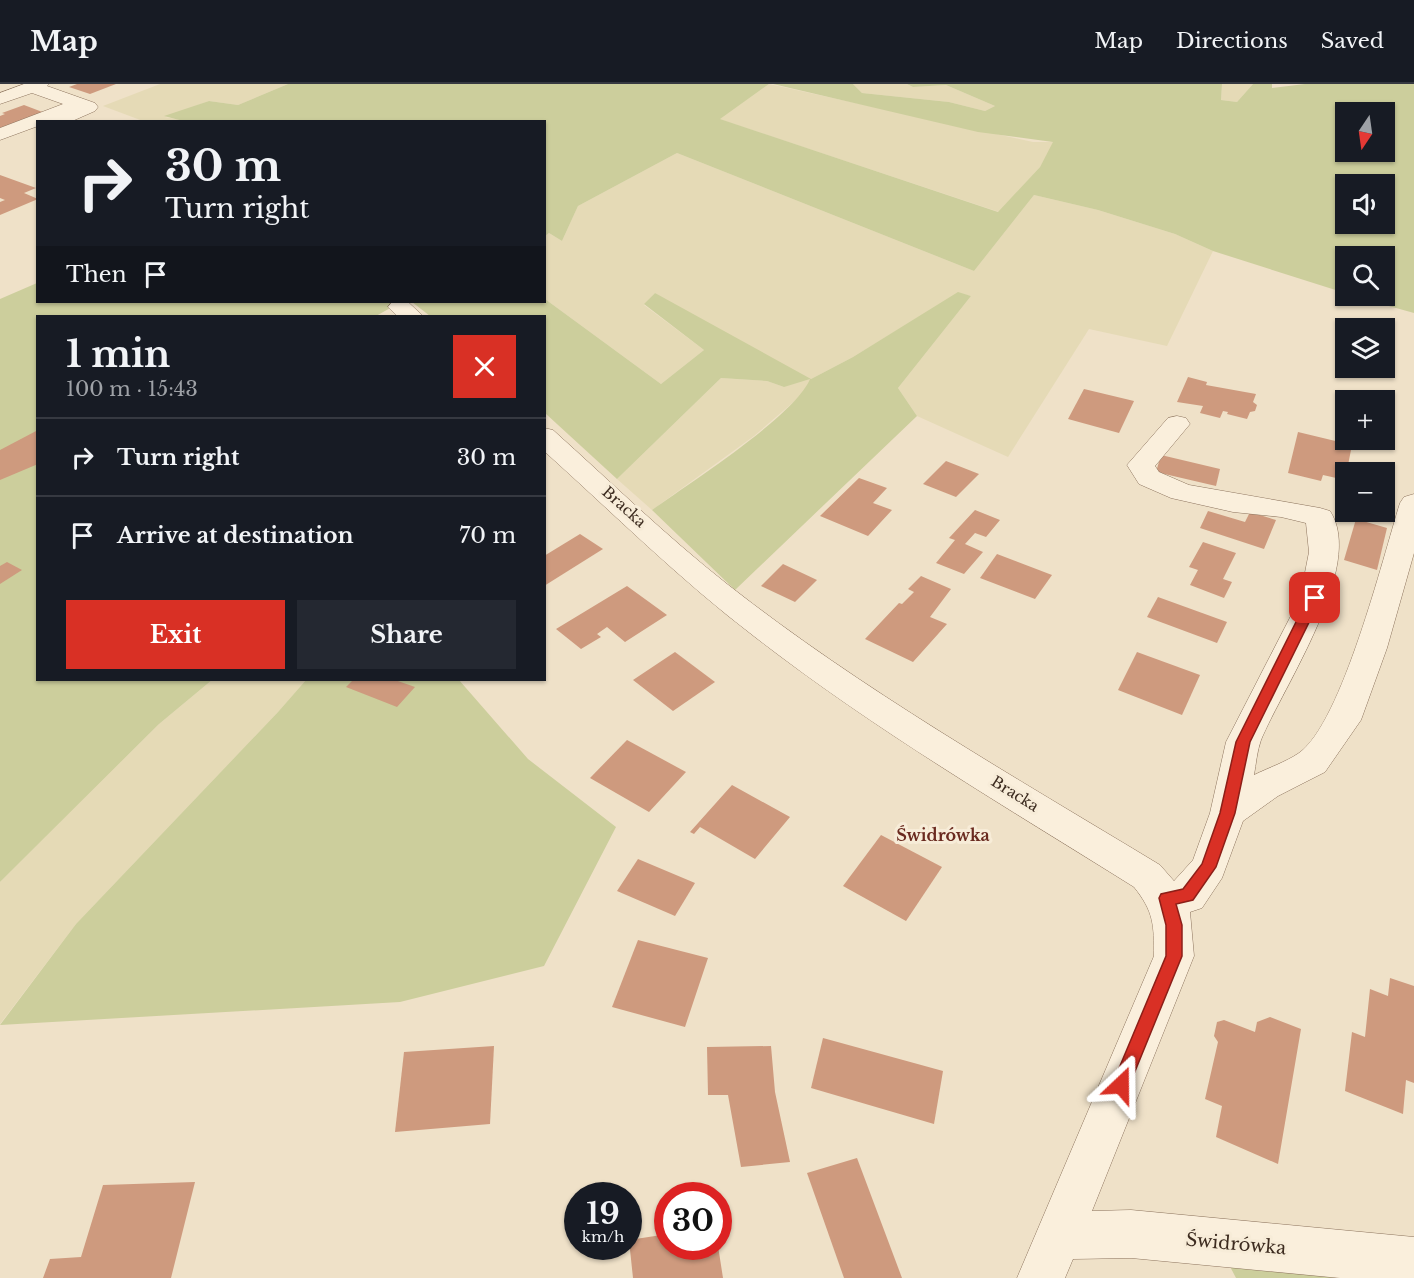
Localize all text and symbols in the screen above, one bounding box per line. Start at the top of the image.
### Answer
text: Map [30,24,98,59]
text: Map [1094,28,1143,54]
text: Directions [1176,28,1288,54]
text: Saved [1321,28,1384,54]
north arrow [1335,102,1395,162]
map controls [1335,102,1395,522]
text: 30 m [165,140,281,192]
icon: right [66,144,144,222]
button: sound [1335,174,1395,234]
text: Turn right [165,192,309,225]
button: search [1335,246,1395,306]
icon: arrive [139,258,172,291]
text: Then [66,261,127,288]
button: layers [1335,318,1395,378]
text: 1 min [66,332,170,377]
button: close [453,335,516,398]
text: 100 m · 15:43 [66,377,198,401]
button: + [1335,390,1395,450]
icon: right [66,441,99,474]
text: Turn right [117,444,239,471]
text: 30 m [457,444,516,471]
button: − [1335,462,1395,522]
street label: Bracka [598,482,651,532]
icon: arrive [66,519,99,552]
text: Arrive at destination [117,522,354,549]
text: 70 m [459,522,516,549]
pin [1289,572,1340,623]
icon: arrive [1298,581,1331,614]
button: Exit [66,600,285,669]
button: Share [297,600,516,669]
street label: Bracka [988,772,1043,816]
district label: Świdrówka [896,825,990,845]
position arrow [1089,1053,1153,1117]
speed limit sign: 30 [654,1182,732,1260]
text: 19 [586,1195,620,1232]
text: km/h [582,1227,624,1246]
street label: Świdrówka [1185,1228,1287,1259]

